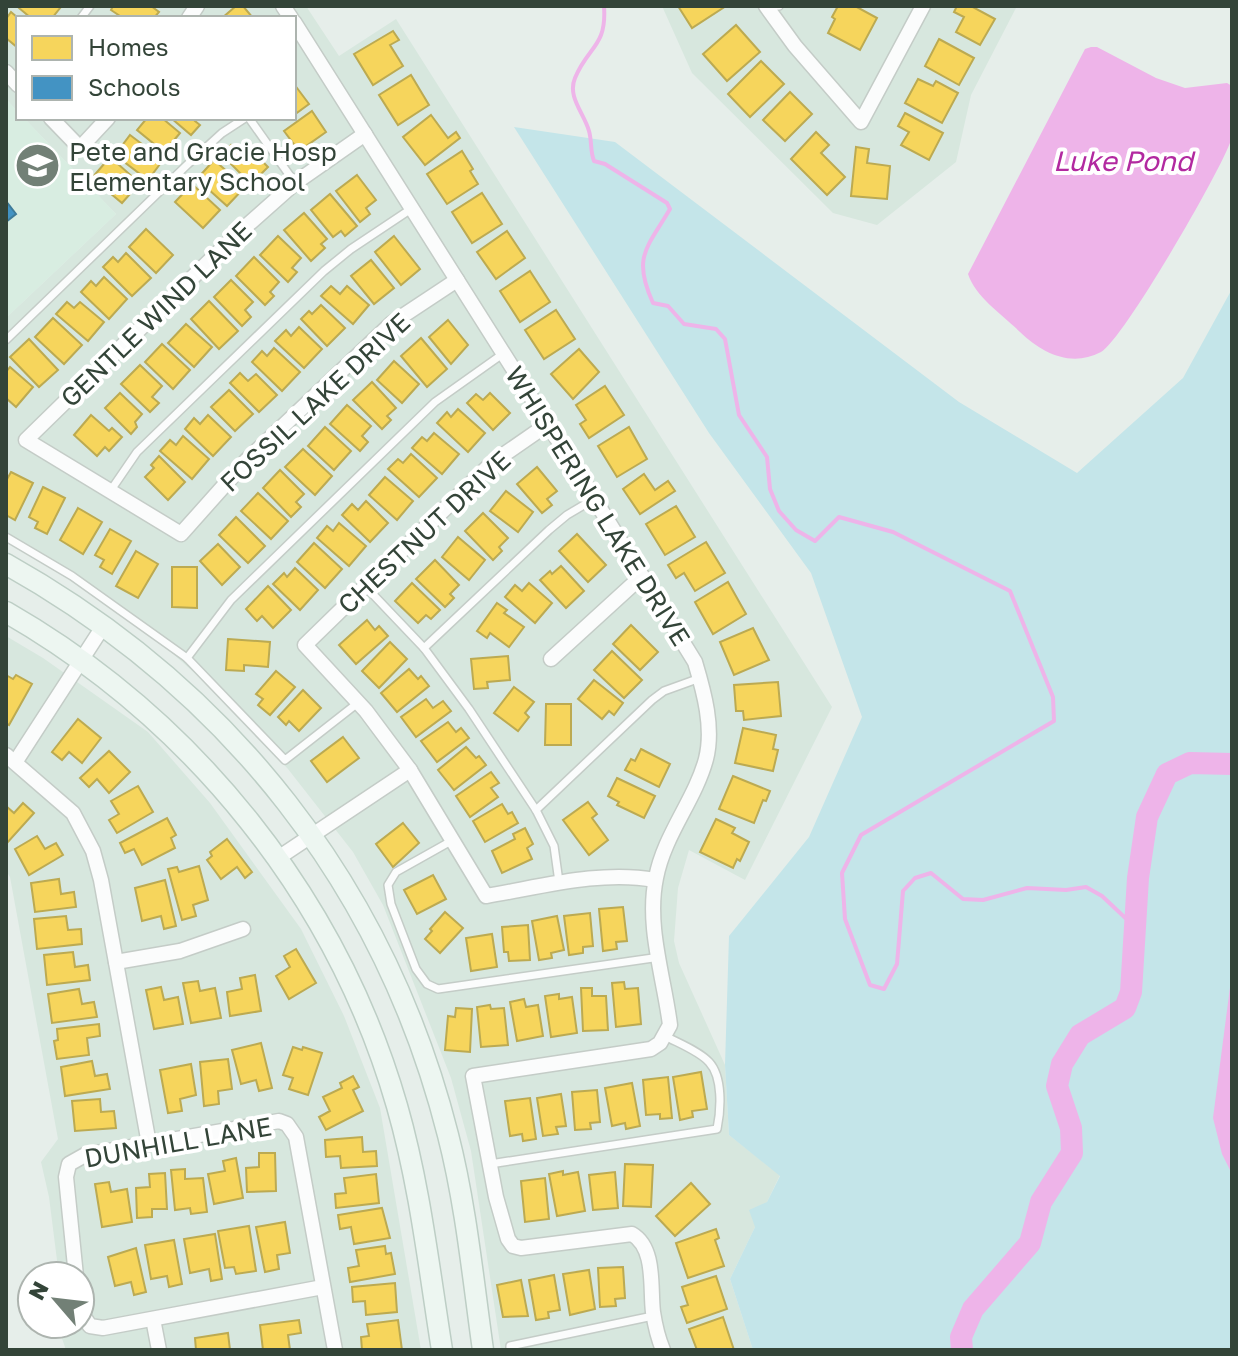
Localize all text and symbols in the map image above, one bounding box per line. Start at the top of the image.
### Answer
legend [16,16,296,120]
text: Homes [88,32,169,61]
text: Schools [88,72,180,101]
place label: Pete and Gracie Hosp Elementary School [69,136,337,197]
school or university icon: Pete and Gracie Hosp Elementary School [14,142,62,190]
water label: Luke Pond [1053,144,1196,177]
street label: GENTLE WIND LANE [54,215,258,413]
street label: FOSSIL LAKE DRIVE [214,306,416,498]
street label: WHISPERING LAKE DRIVE [499,361,697,651]
street label: CHESTNUT DRIVE [331,444,517,620]
street label: DUNHILL LANE [82,1110,274,1174]
north arrow [16,1260,96,1340]
text: N [22,1277,54,1304]

